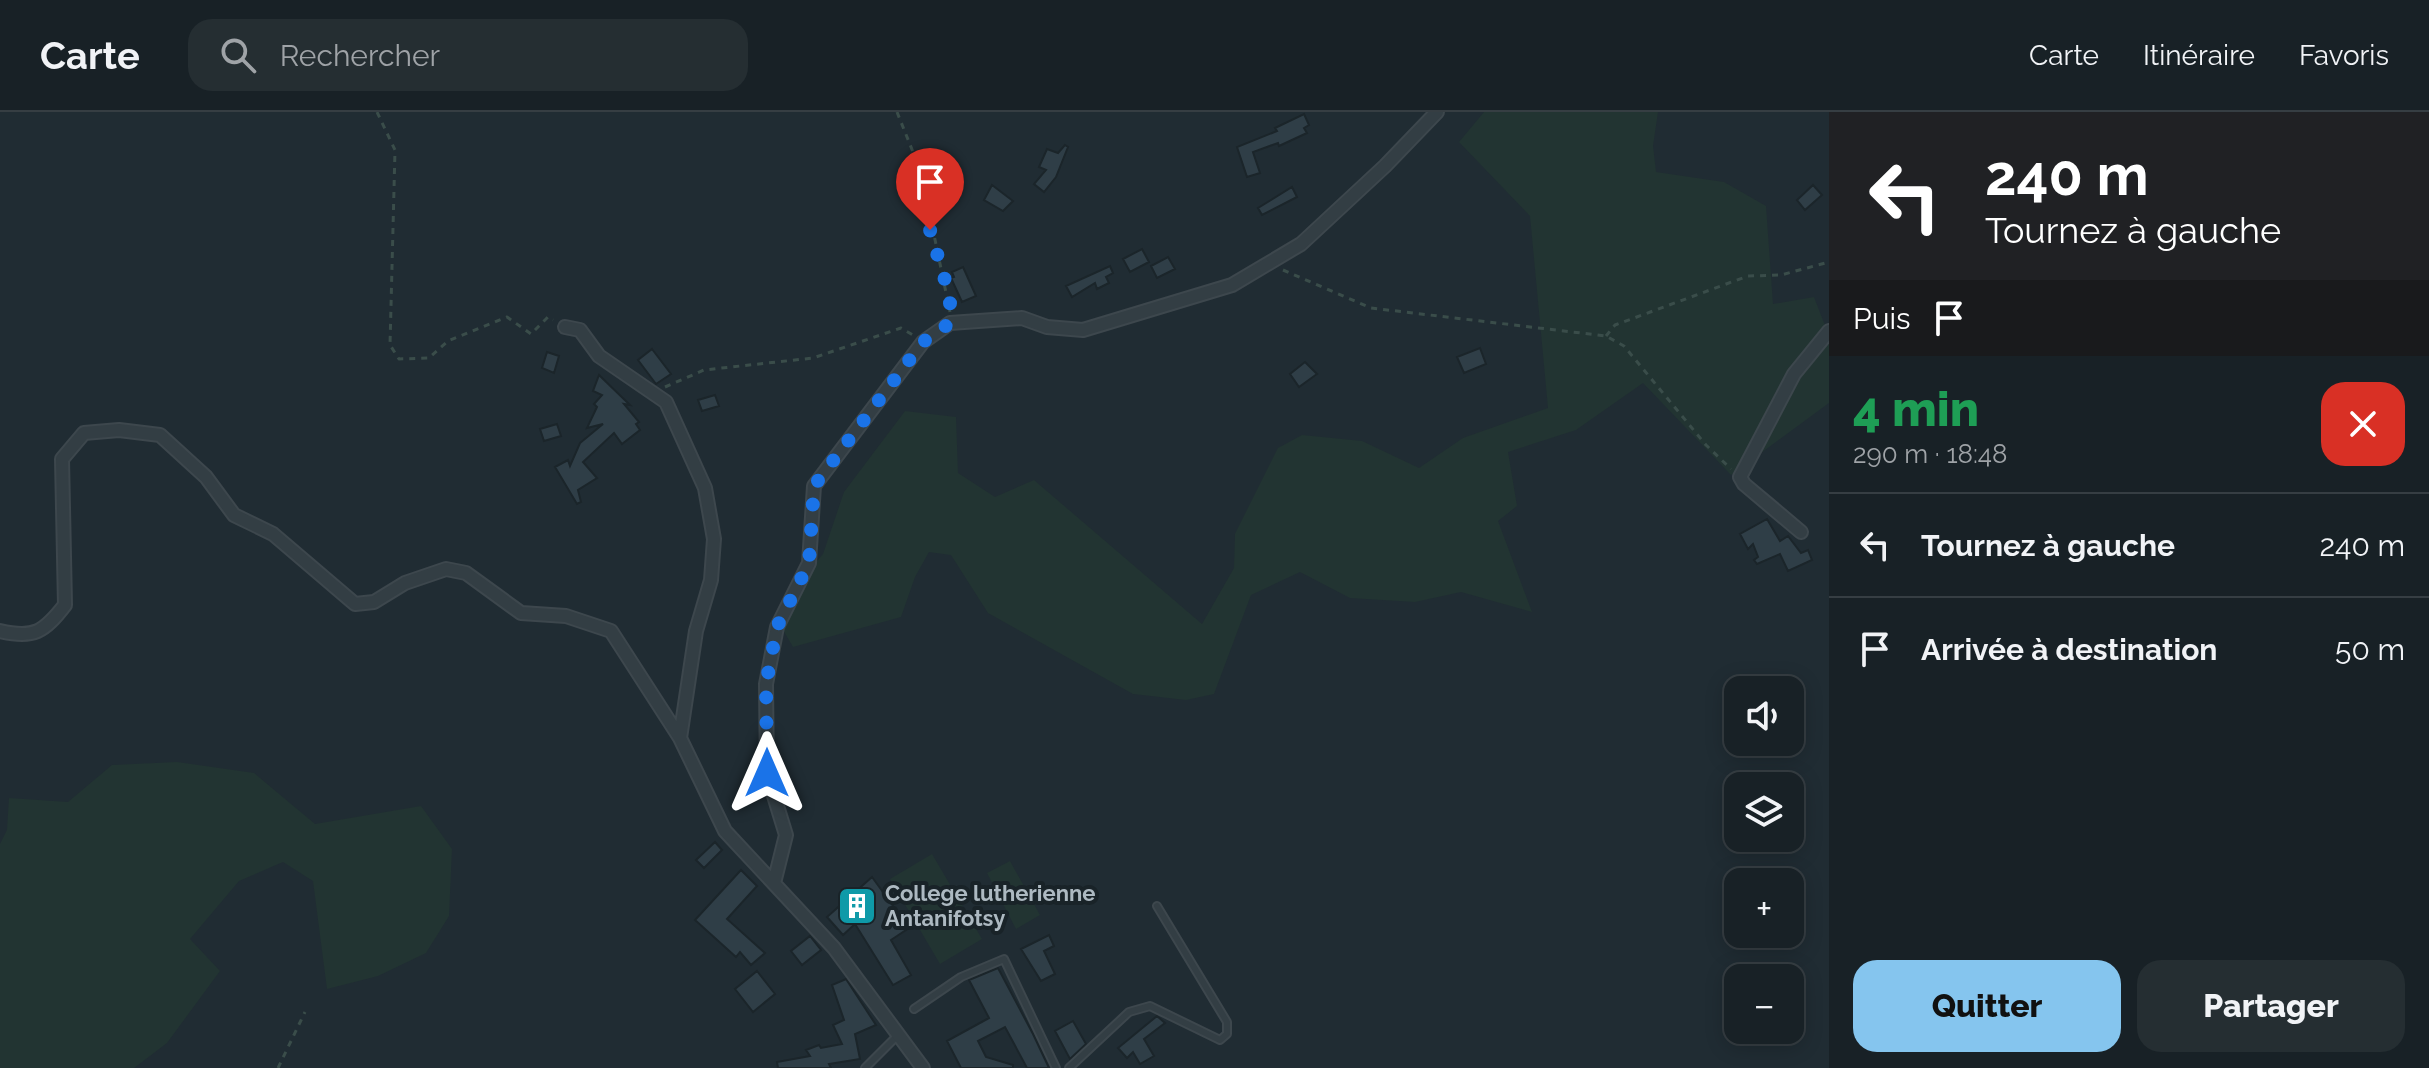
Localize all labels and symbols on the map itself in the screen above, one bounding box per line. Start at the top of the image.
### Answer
pin [896,148,964,230]
position arrow [725,731,809,815]
place label: College lutherienne Antanifotsy [885,880,1095,931]
building icon: College lutherienne Antanifotsy [836,885,878,927]

